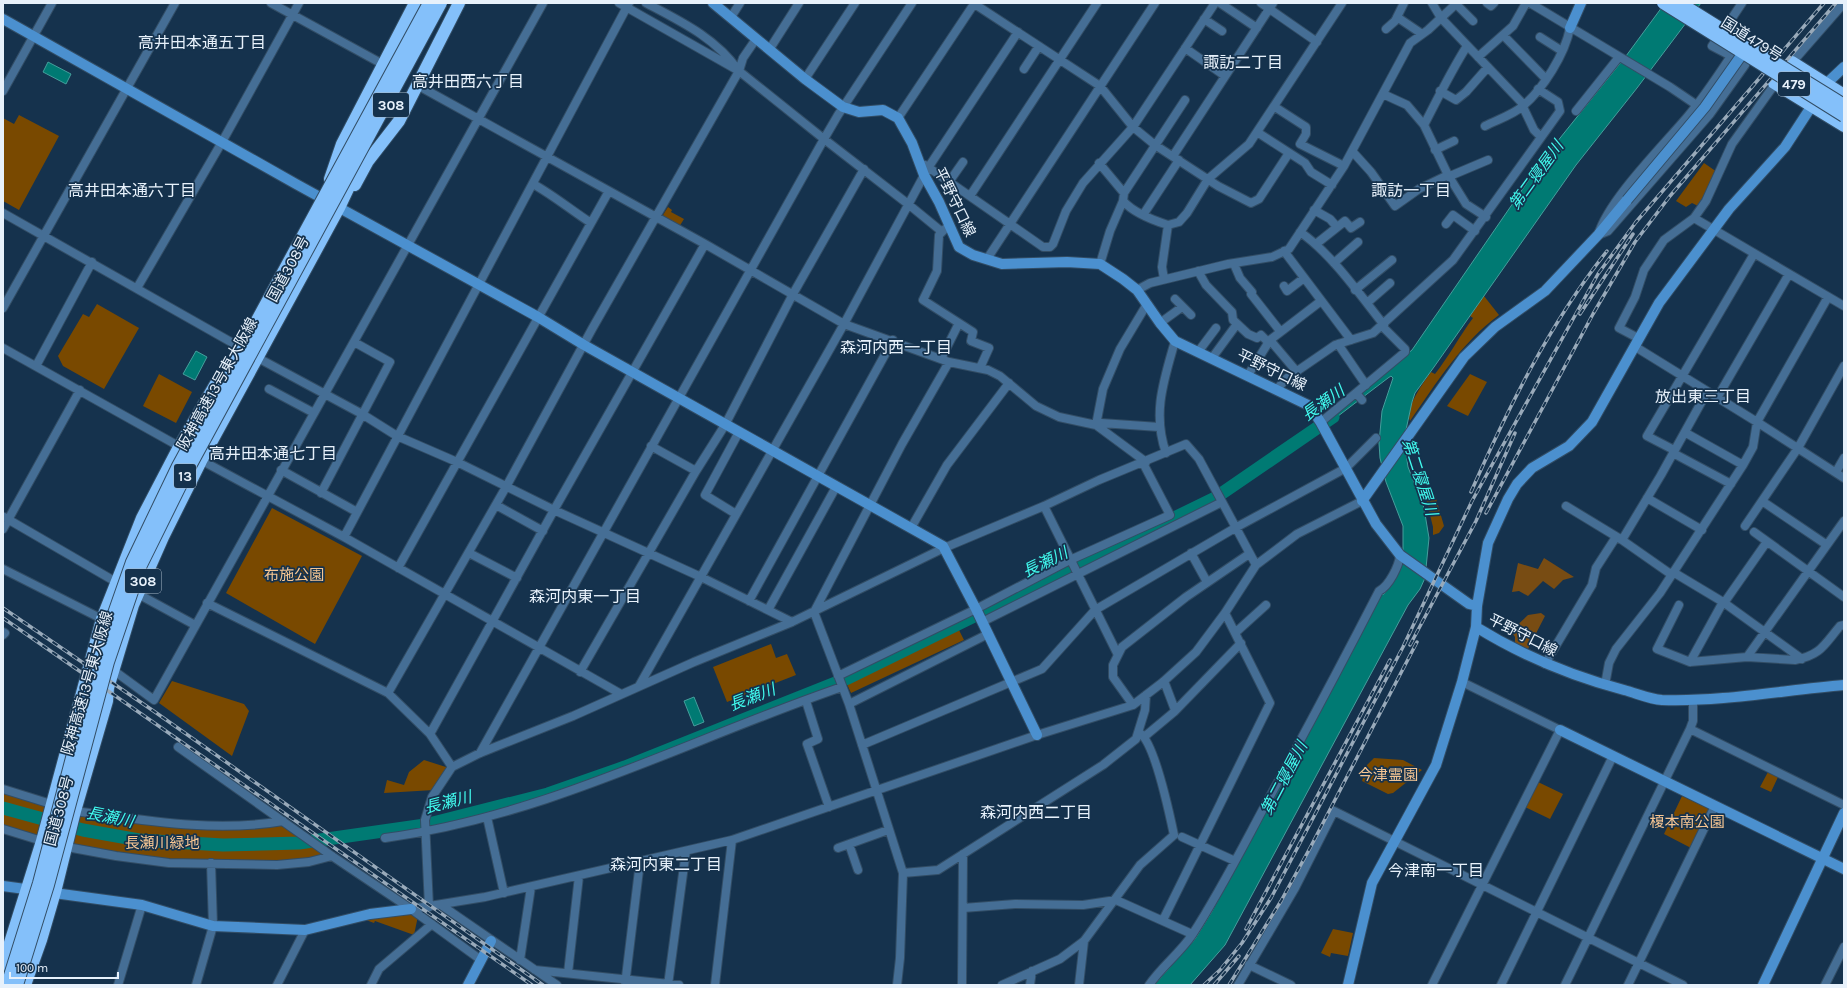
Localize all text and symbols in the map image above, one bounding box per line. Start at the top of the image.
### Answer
street label: 国道479号 [1718,13,1786,65]
district label: 高井田本通五丁目 [138,33,266,52]
district label: 諏訪二丁目 [1203,53,1283,72]
district label: 高井田西六丁目 [412,72,524,91]
road number: 479 [1778,72,1810,96]
road number: 308 [373,93,409,117]
water label: 第二寝屋川 [1505,135,1568,213]
street label: 平野守口線 [930,164,980,240]
district label: 高井田本通六丁目 [68,181,196,200]
district label: 諏訪一丁目 [1371,181,1451,200]
street label: 国道308号 [263,233,313,305]
street label: 阪神高速13号東大阪線 [173,315,261,453]
district label: 森河内西一丁目 [840,338,952,357]
street label: 平野守口線 [1234,345,1310,395]
water label: 長瀬川 [1298,380,1350,425]
district label: 放出東三丁目 [1655,387,1751,406]
water label: 第二寝屋川 [1399,436,1442,520]
district label: 高井田本通七丁目 [209,444,337,463]
road number: 13 [174,464,196,488]
water label: 長瀬川 [1019,542,1073,581]
park label: 布施公園 [264,566,324,584]
road number: 308 [125,569,161,593]
district label: 森河内東一丁目 [529,587,641,606]
street label: 阪神高速13号東大阪線 [58,609,116,757]
street label: 平野守口線 [1485,610,1561,660]
water label: 長瀬川 [726,679,780,714]
water label: 第二寝屋川 [1257,736,1312,818]
park label: 今津霊園 [1358,766,1418,784]
street label: 国道308号 [41,774,77,848]
water label: 長瀬川 [422,786,476,817]
water label: 長瀬川 [85,803,137,831]
district label: 森河内西二丁目 [980,803,1092,822]
park label: 榎本南公園 [1649,813,1725,831]
park label: 長瀬川緑地 [124,834,200,852]
district label: 森河内東二丁目 [610,855,722,874]
district label: 今津南一丁目 [1388,861,1484,880]
scale bar [10,954,118,980]
text: 100 m [16,961,48,975]

